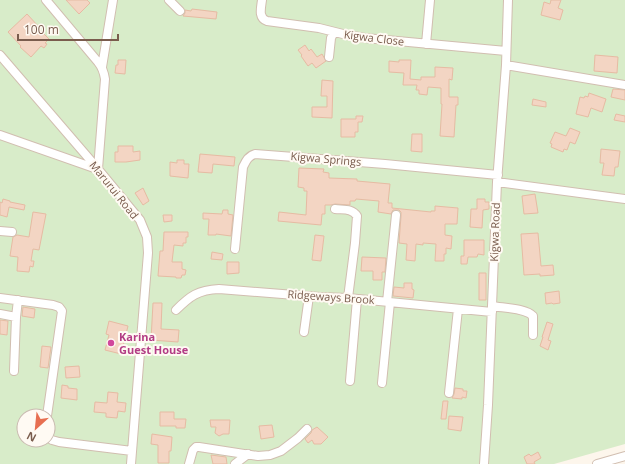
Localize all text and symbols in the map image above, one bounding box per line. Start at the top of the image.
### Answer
scale bar [18,16,118,42]
text: 100 m [24,21,59,38]
street label: Kigwa Close [343,26,405,49]
street label: Kigwa Springs [290,148,362,169]
street label: Marurui Road [86,158,142,222]
street label: Kigwa Road [486,202,503,262]
street label: Ridgeways Brook [287,286,375,307]
place label: Karina Guest House [119,329,189,357]
marker: Karina Guest House [106,338,116,348]
north arrow [16,408,56,448]
text: N [24,429,39,446]

